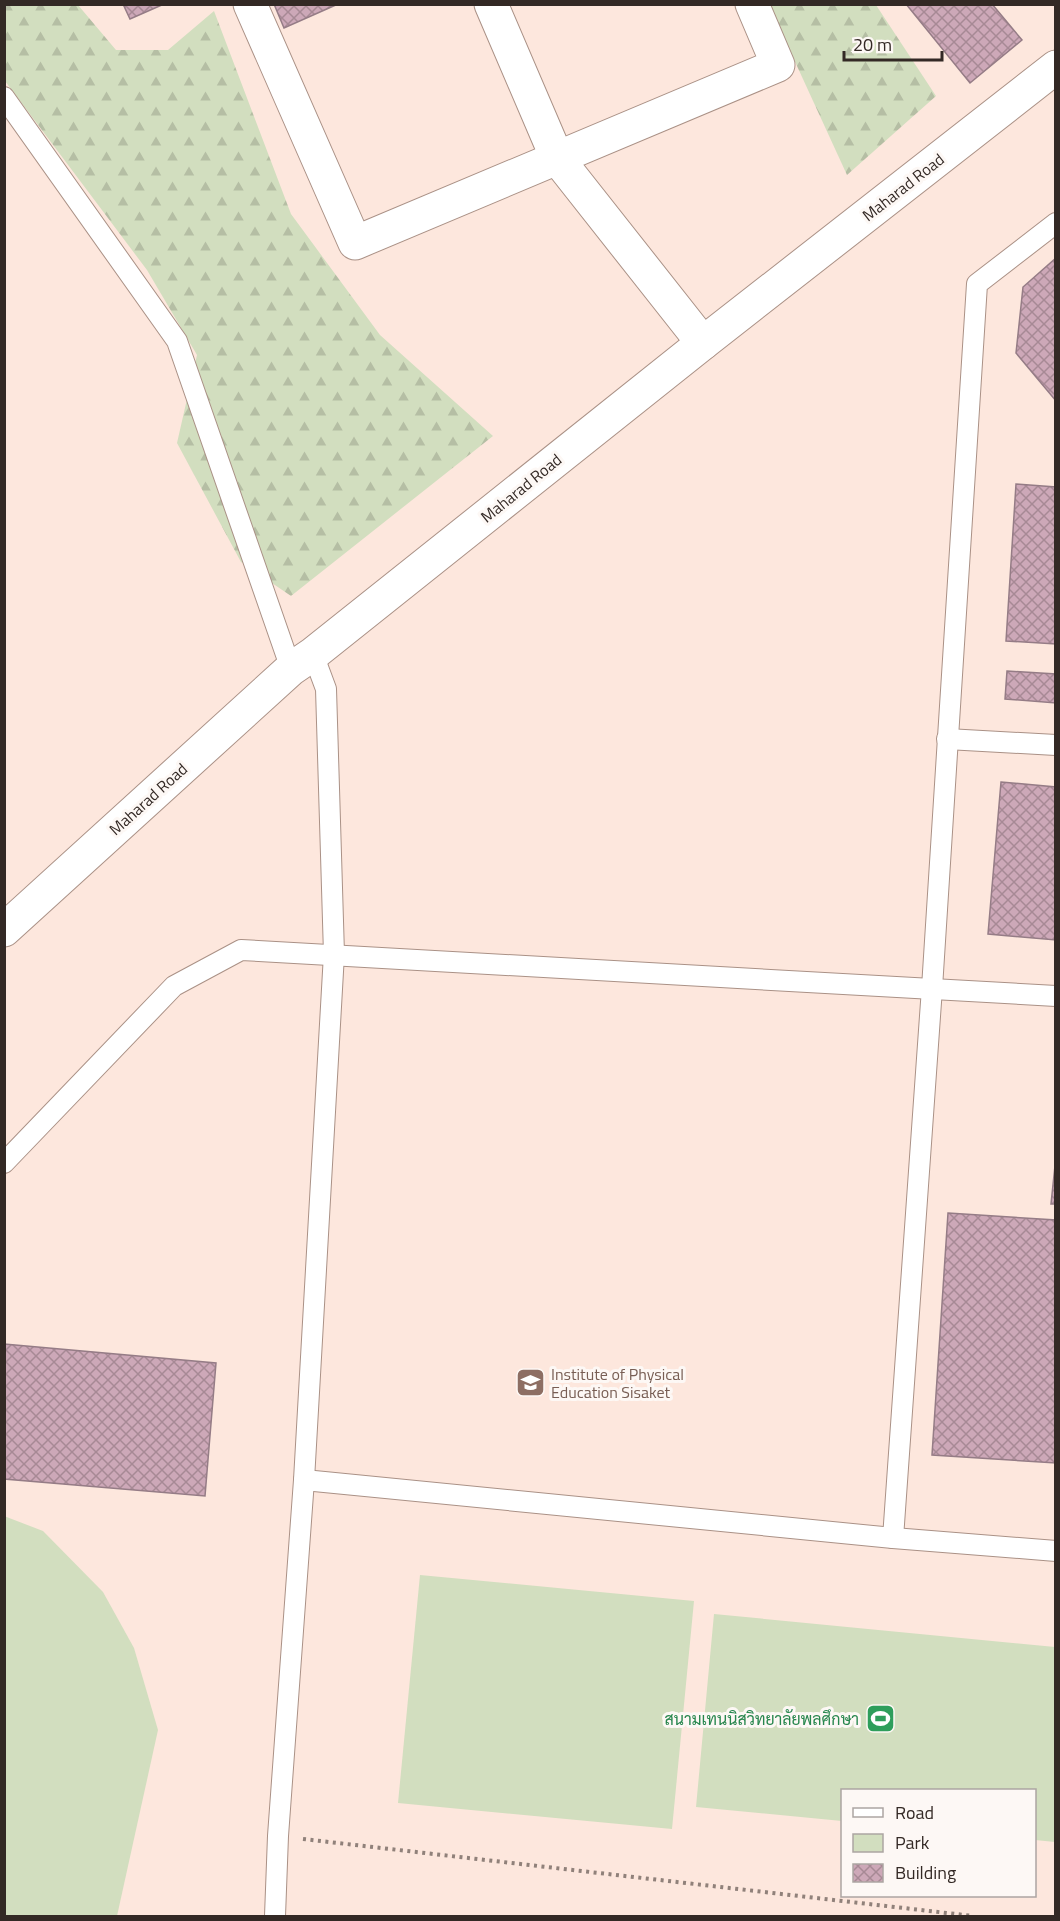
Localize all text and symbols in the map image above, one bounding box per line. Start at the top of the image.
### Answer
scale bar [844,24,942,62]
text: 20 m [853,31,892,58]
street label: Maharad Road [857,147,949,227]
street label: Maharad Road [475,448,567,528]
street label: Maharad Road [103,757,193,841]
place label: Institute of Physical Education Sisaket [551,1362,684,1404]
school or university icon: Institute of Physical Education Sisaket [514,1367,546,1399]
sports icon: สนามเทนนิสวิทยาลัยพลศึกษา [864,1703,896,1735]
place label: สนามเทนนิสวิทยาลัยพลศึกษา [665,1707,859,1731]
legend [841,1789,1036,1897]
text: Road [895,1799,934,1826]
text: Park [895,1829,930,1856]
text: Building [895,1859,956,1886]

